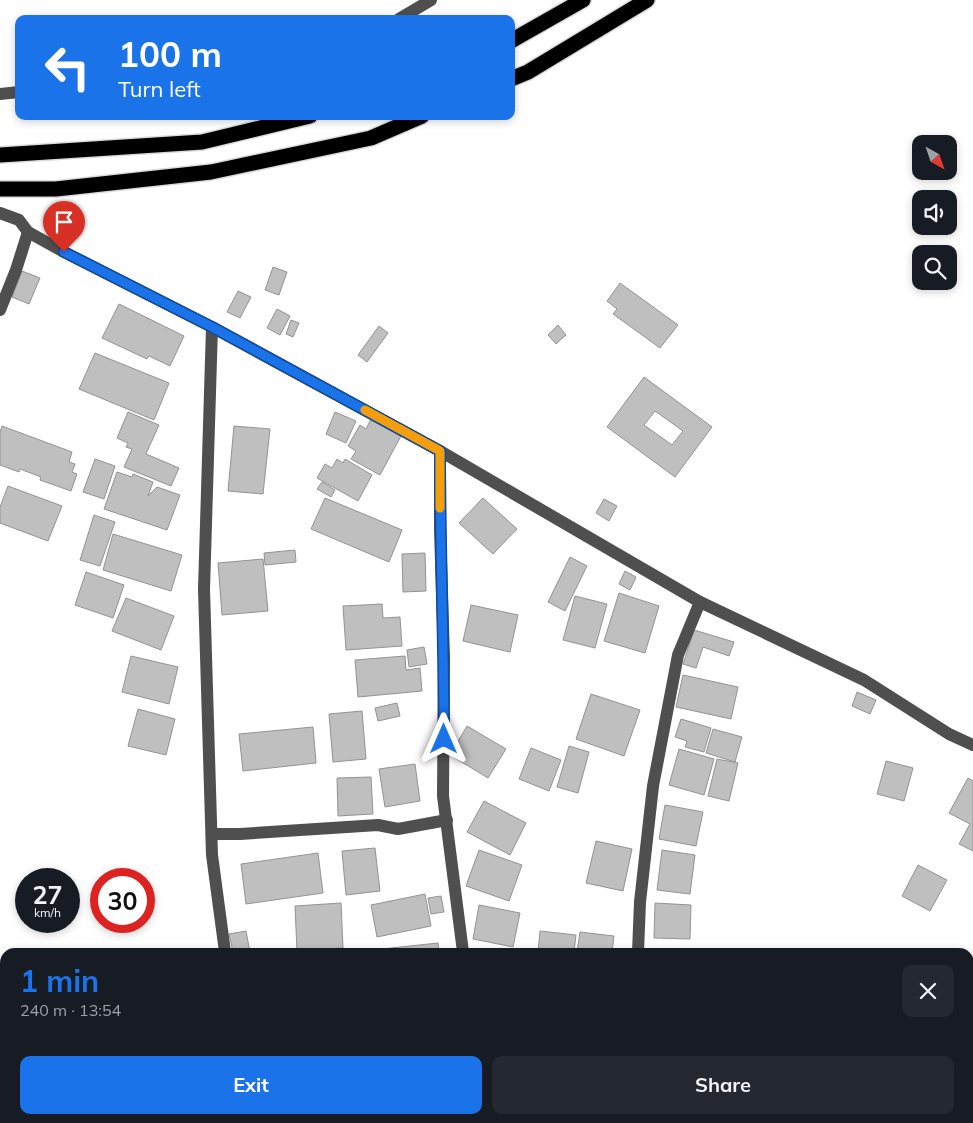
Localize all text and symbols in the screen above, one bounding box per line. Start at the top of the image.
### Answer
text: 100 m [118,32,222,76]
icon: left [35,35,100,100]
text: Turn left [118,75,201,103]
north arrow [912,135,958,180]
map controls [912,135,957,290]
button: sound [912,190,957,235]
pin [43,201,85,252]
icon: arrive [50,208,78,236]
button: search [912,245,957,290]
position arrow [417,712,469,764]
speed limit sign: 30 [90,868,155,933]
text: 27 [32,879,63,910]
text: km/h [34,905,61,920]
text: 1 min [20,962,99,1000]
button: close [902,965,954,1017]
text: 240 m · 13:54 [20,1000,121,1020]
button: Exit [20,1056,482,1114]
button: Share [492,1056,954,1114]

